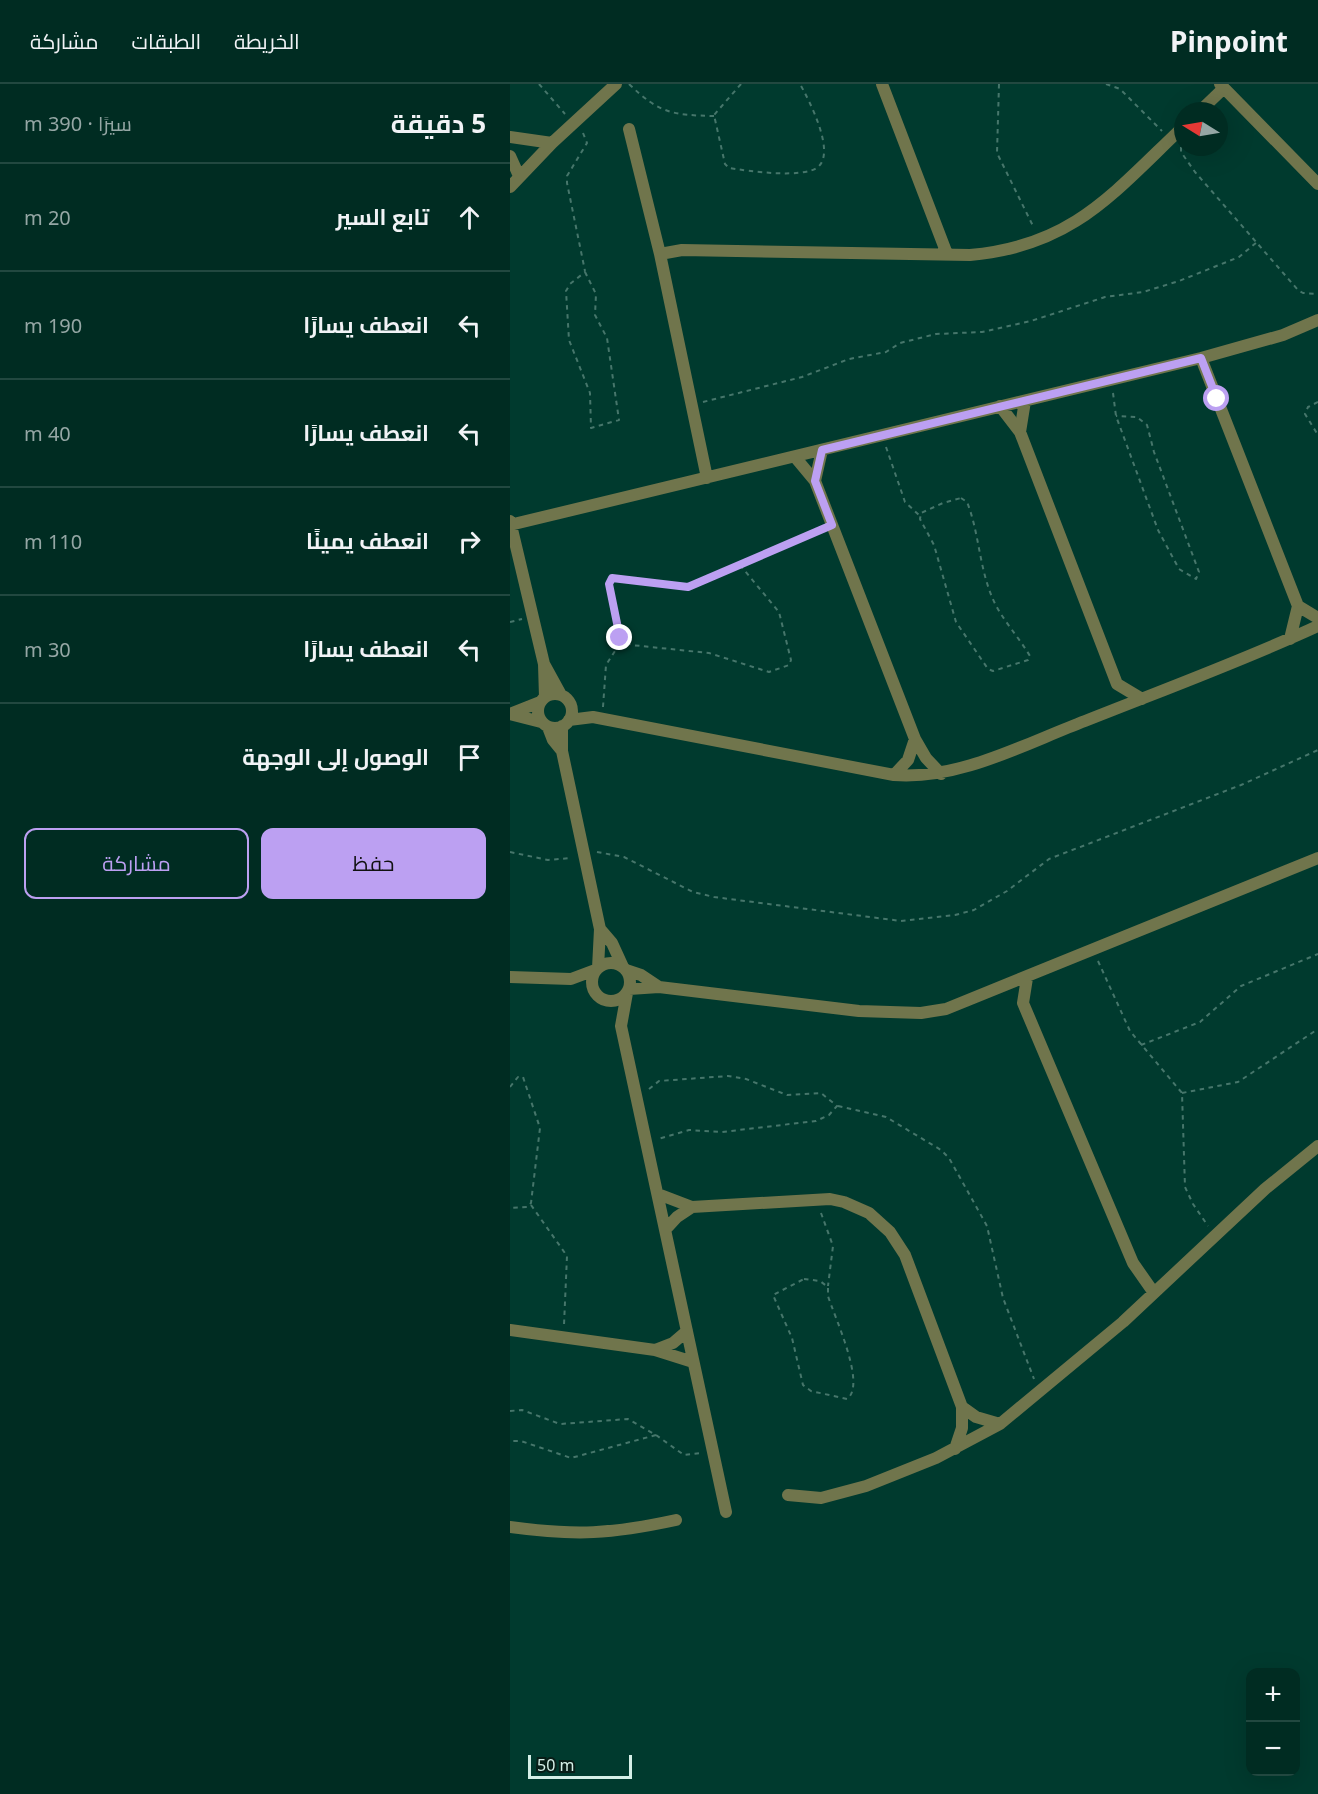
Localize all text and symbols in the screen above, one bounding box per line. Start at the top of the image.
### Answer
text: Pinpoint [1170,22,1288,60]
text: مشاركة [30,27,99,55]
text: الطبقات [132,27,201,55]
text: الخريطة [234,27,300,55]
north arrow [1174,102,1228,156]
text: 5 دقيقة [391,105,486,141]
text: سيرًا · 390 m [24,110,132,137]
text: تابع السير [336,201,429,231]
icon: ahead [453,201,486,234]
text: 20 m [24,204,71,231]
text: انعطف يسارًا [303,309,429,339]
icon: left [453,309,486,342]
text: 190 m [24,312,82,339]
route start [1203,385,1229,411]
text: انعطف يسارًا [303,417,429,447]
icon: left [453,417,486,450]
text: 40 m [24,420,71,447]
text: انعطف يمينًا [306,525,429,555]
icon: right [453,525,486,558]
text: 110 m [24,528,82,555]
route end [606,624,632,650]
text: انعطف يسارًا [303,633,429,663]
icon: left [453,633,486,666]
text: 30 m [24,636,71,663]
text: الوصول إلى الوجهة [242,741,429,771]
icon: arrive [453,741,486,774]
button: مشاركة [24,828,249,899]
button: حفظ [261,828,486,899]
map controls [1246,1668,1300,1776]
button: + [1246,1668,1300,1722]
button: − [1246,1722,1300,1776]
scale bar [528,1752,632,1780]
text: 50 m [537,1754,574,1776]

